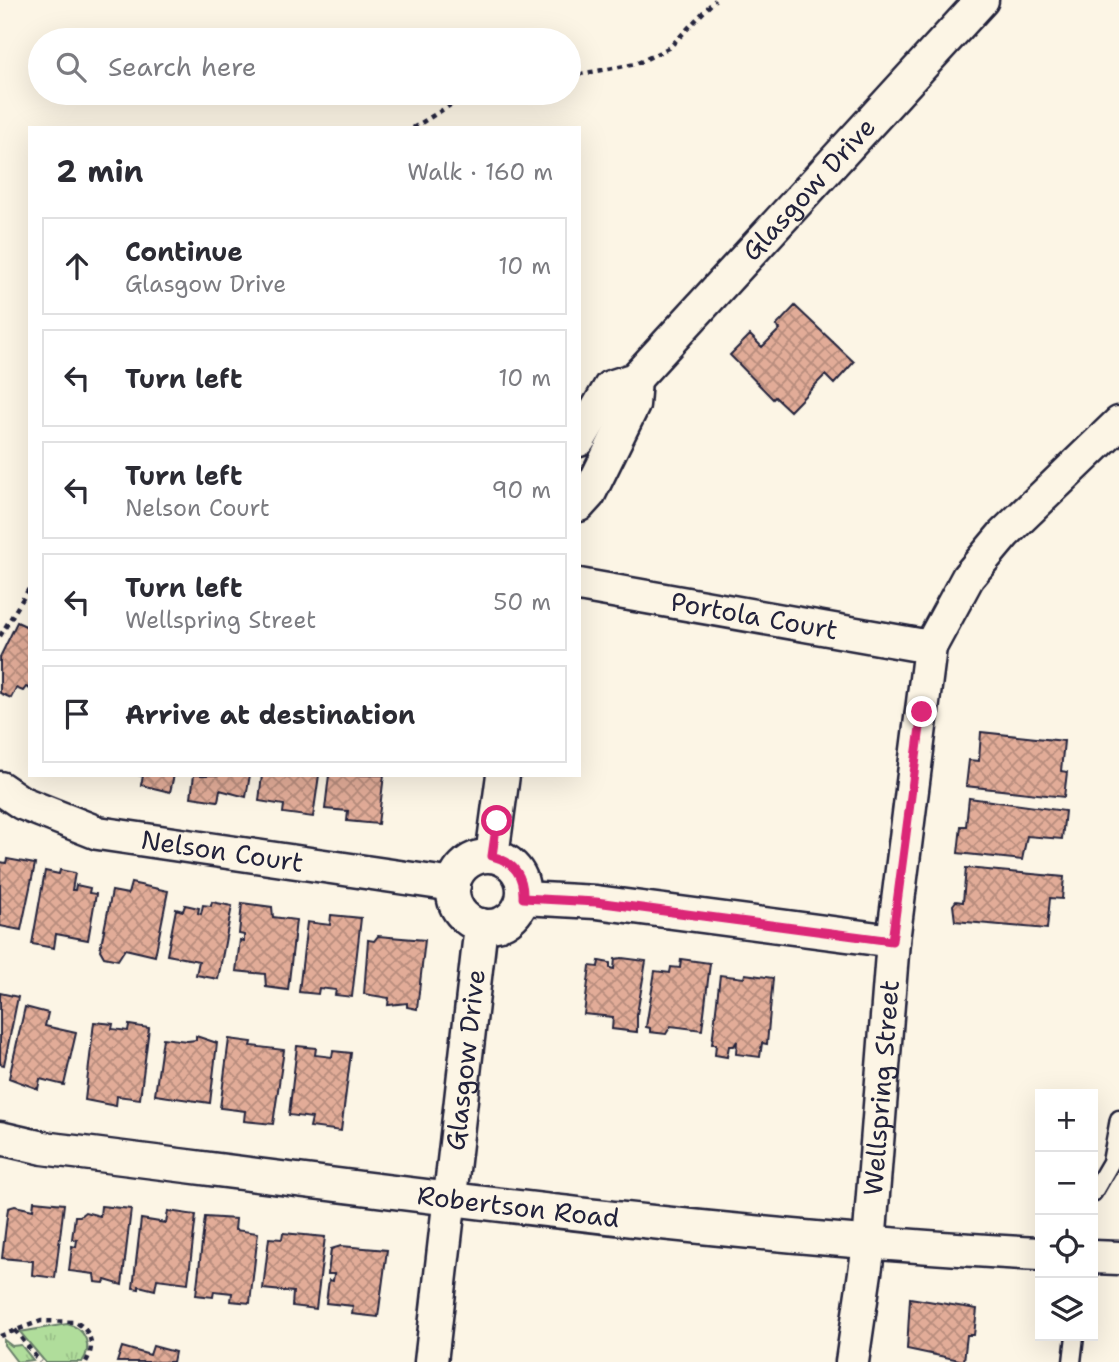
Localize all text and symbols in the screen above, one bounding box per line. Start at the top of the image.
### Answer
search box [28,28,581,105]
icon: search [52,48,90,86]
text: Search here [108,49,257,84]
street label: Glasgow Drive [734,110,883,268]
text: 2 min [56,151,143,192]
text: Walk · 160 m [407,157,553,187]
text: Continue [125,234,243,269]
icon: ahead [58,247,96,285]
text: 10 m [498,251,551,281]
text: Glasgow Drive [125,269,286,299]
icon: left [58,359,96,397]
text: Turn left [125,361,242,396]
text: 10 m [498,363,551,393]
text: Turn left [125,458,242,493]
icon: left [58,471,96,509]
text: 90 m [491,475,551,505]
text: Nelson Court [125,493,270,523]
text: Turn left [125,570,242,605]
icon: left [58,583,96,621]
street label: Portola Court [668,584,841,647]
text: 50 m [493,587,551,617]
text: Wellspring Street [125,605,316,635]
icon: arrive [58,695,96,733]
route end [906,696,937,727]
text: Arrive at destination [125,697,415,732]
route start [481,805,512,836]
street label: Nelson Court [139,822,306,880]
street label: Glasgow Drive [437,967,493,1152]
street label: Wellspring Street [855,978,907,1197]
map controls [1035,1089,1098,1341]
button: + [1035,1089,1098,1152]
button: − [1035,1152,1098,1215]
street label: Robertson Road [415,1177,621,1235]
button: locate [1035,1215,1098,1278]
button: layers [1035,1278,1098,1341]

